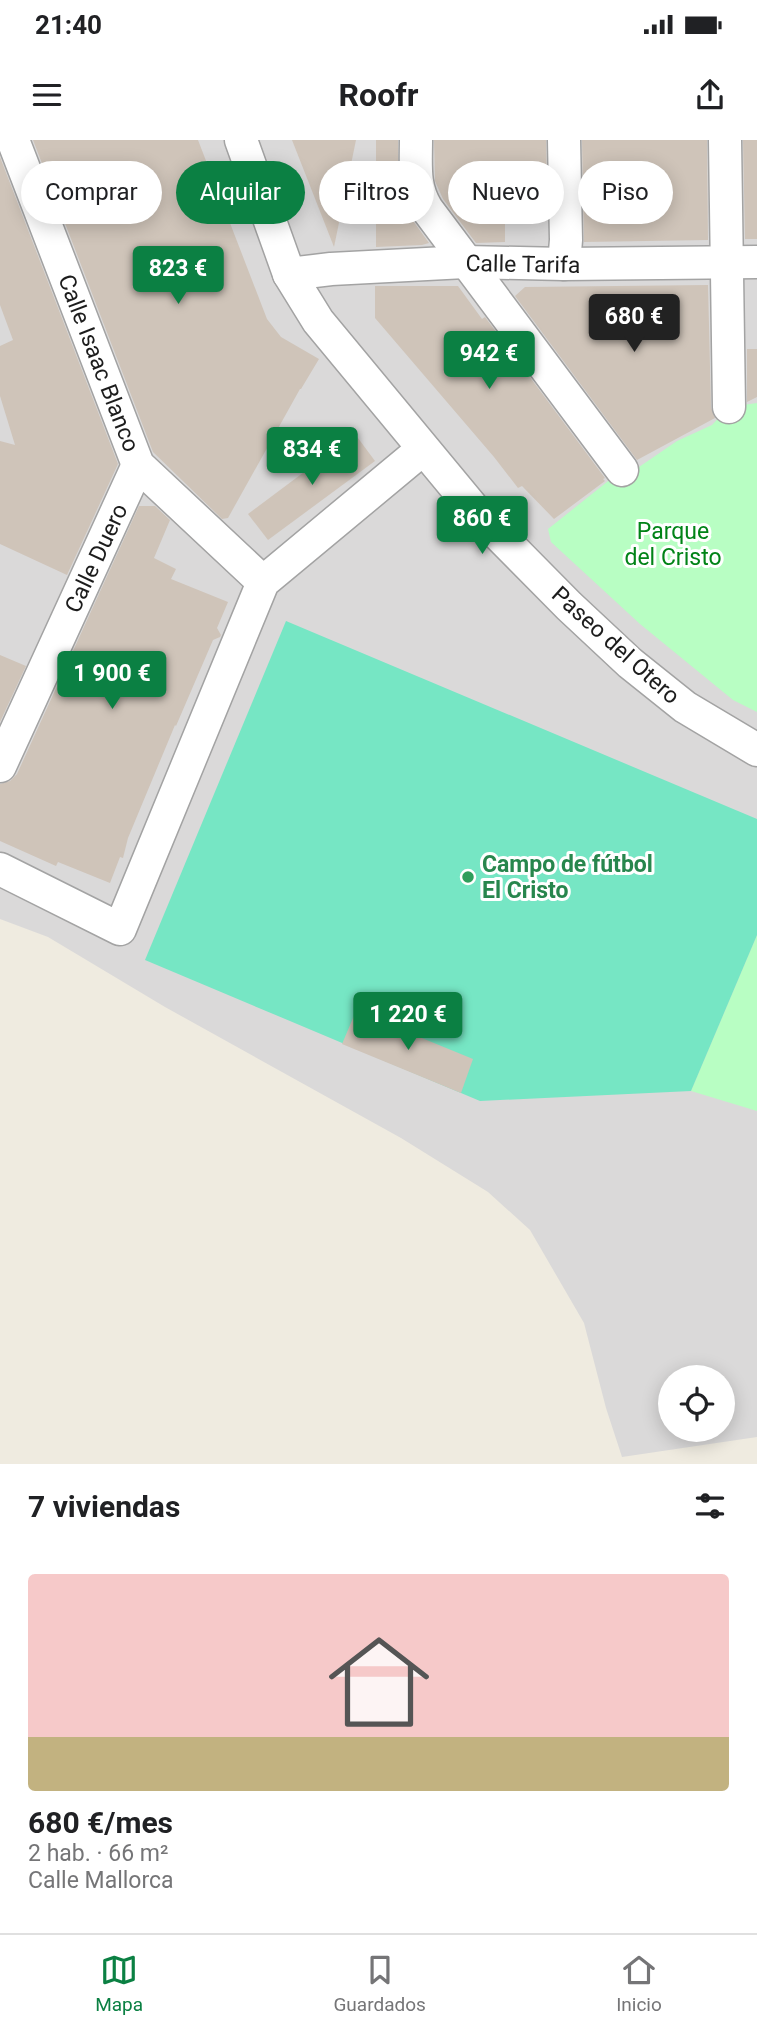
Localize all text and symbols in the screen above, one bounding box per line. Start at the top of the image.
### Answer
text: 21:40 [35,10,102,40]
icon: menu [28,76,66,114]
text: Roofr [339,76,418,114]
icon: share [691,76,729,114]
chip: Comprar [21,161,162,224]
chip: Alquilar [176,161,305,224]
chip: Filtros [319,161,434,224]
chip: Nuevo [448,161,564,224]
chip: Piso [578,161,673,224]
pin: 823 € [129,246,227,306]
street label: Calle Tarifa [465,250,581,279]
text: 823 € [149,255,207,282]
street label: Calle Isaac Blanco [52,271,145,456]
pin: 680 € [585,294,683,354]
text: 680 € [605,303,663,330]
pin: 942 € [440,331,538,391]
text: 942 € [460,340,518,367]
pin: 834 € [263,428,361,487]
text: 834 € [283,436,341,463]
pin: 860 € [433,496,531,556]
street label: Calle Duero [59,499,133,617]
text: 860 € [453,505,511,532]
park label: Parque del Cristo [624,518,722,571]
street label: Paseo del Otero [546,581,685,710]
pin: 1 900 € [47,652,177,711]
text: 1 900 € [73,660,151,687]
place label: Campo de fútbol El Cristo [482,851,653,904]
marker: Campo de fútbol El Cristo [460,869,476,885]
pin: 1 220 € [343,992,473,1052]
text: 1 220 € [369,1001,447,1028]
map controls [658,1365,735,1442]
button: locate [658,1365,735,1442]
icon: filters [691,1487,729,1525]
text: 7 viviendas [28,1489,180,1524]
icon: home [316,1619,442,1745]
text: 680 €/mes [28,1805,173,1840]
text: 2 hab. · 66 m² [28,1840,168,1867]
text: Calle Mallorca [28,1867,174,1894]
tab: Mapa [95,1951,143,2016]
tab: Guardados [333,1951,426,2016]
tab: Inicio [616,1951,662,2016]

